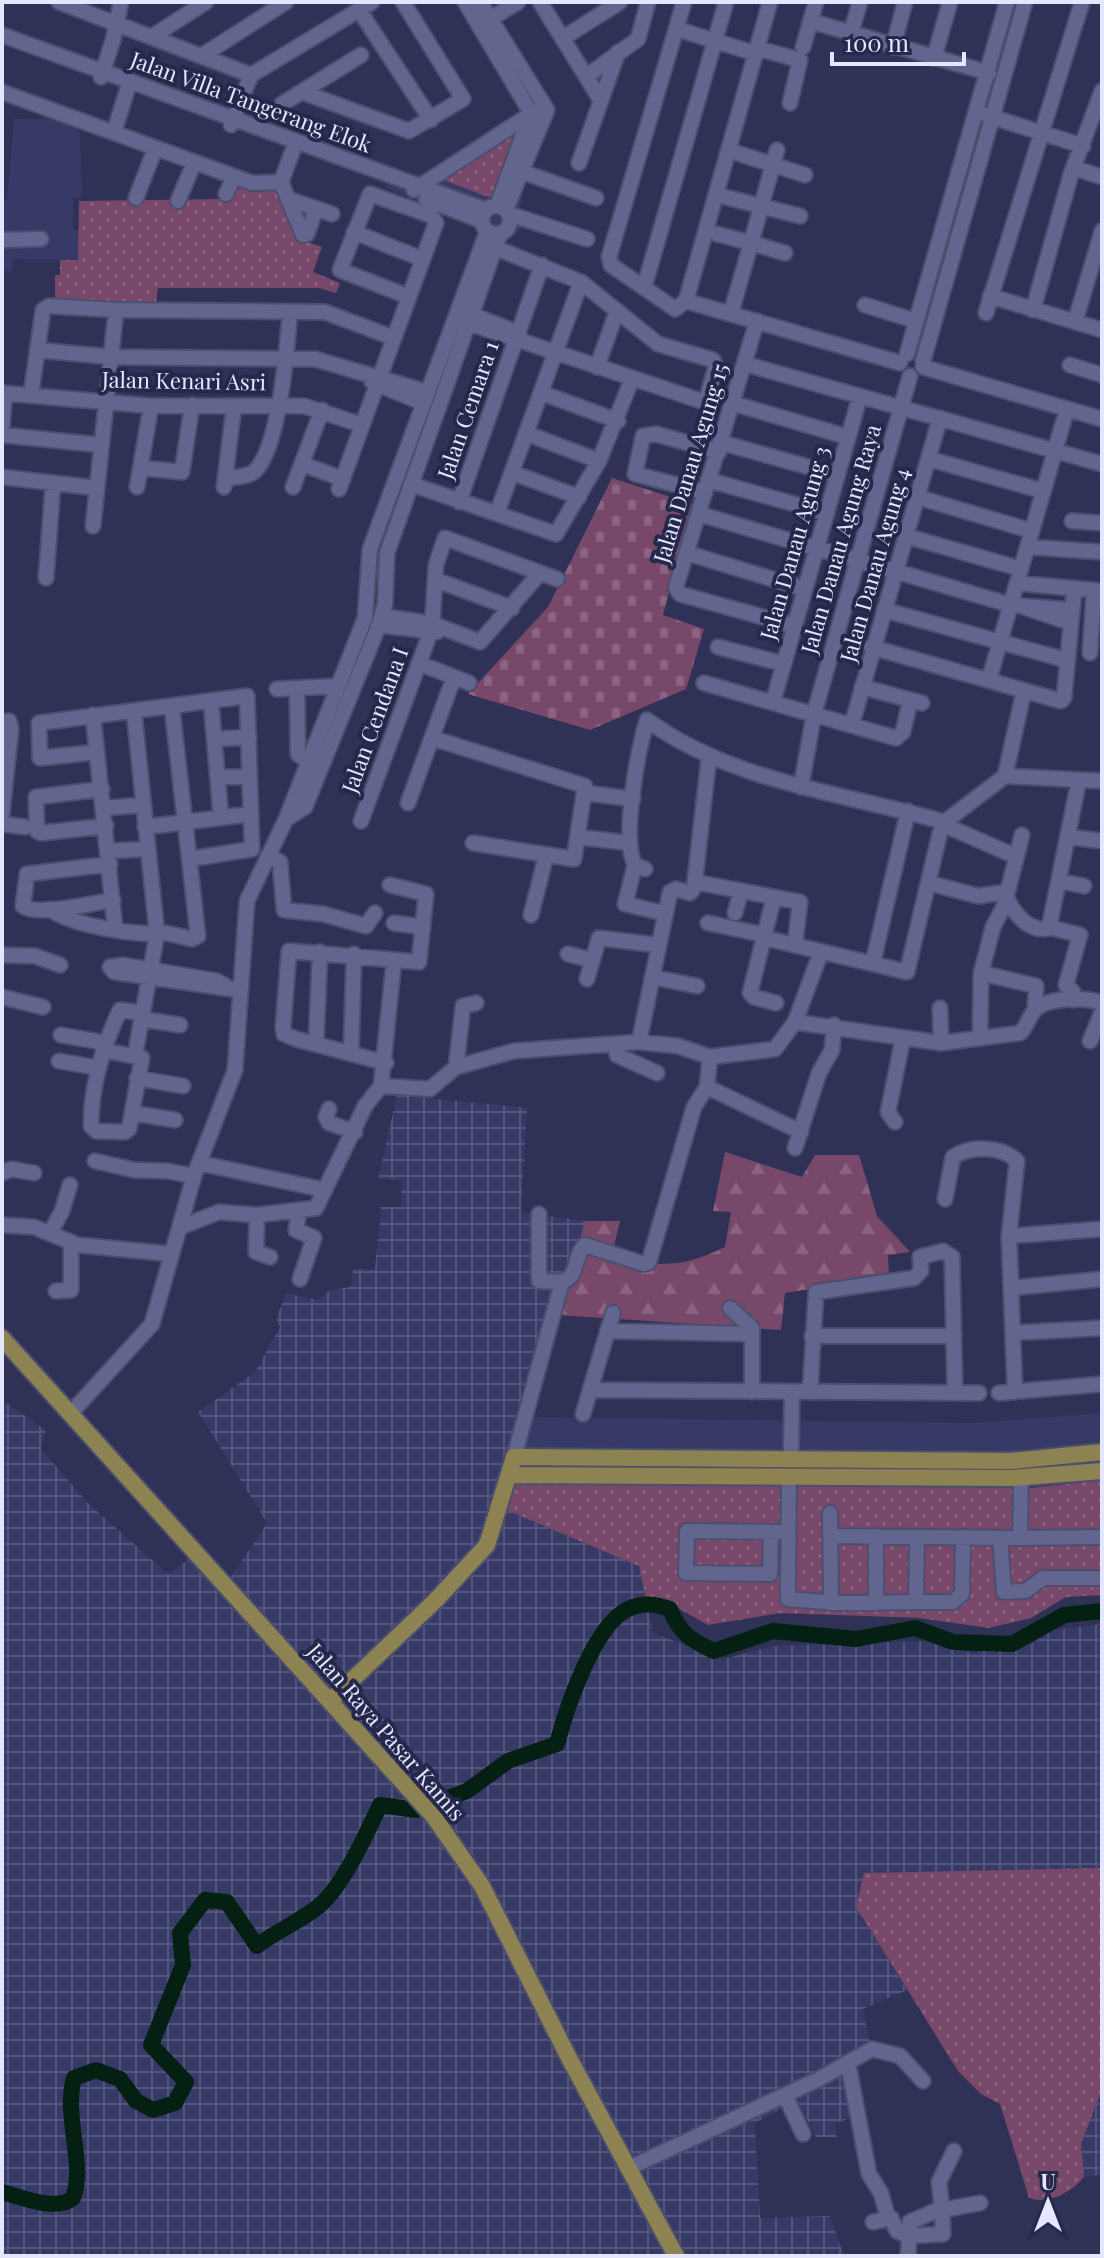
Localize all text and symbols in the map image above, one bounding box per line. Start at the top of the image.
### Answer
scale bar [832,16,964,66]
text: 100 m [844,26,909,58]
street label: Jalan Villa Tangerang Elok [126,43,376,159]
street label: Jalan Cemara 1 [429,337,505,484]
street label: Jalan Danau Agung 15 [645,359,735,567]
street label: Jalan Kenari Asri [101,364,266,396]
street label: Jalan Danau Agung Raya [793,421,887,658]
street label: Jalan Danau Agung 3 [752,442,836,644]
street label: Jalan Danau Agung 4 [832,464,916,666]
street label: Jalan Cendana I [333,642,414,798]
street label: Jalan Raya Pasar Kamis [301,1635,472,1827]
north arrow [1008,2162,1088,2242]
text: U [1040,2166,1056,2196]

